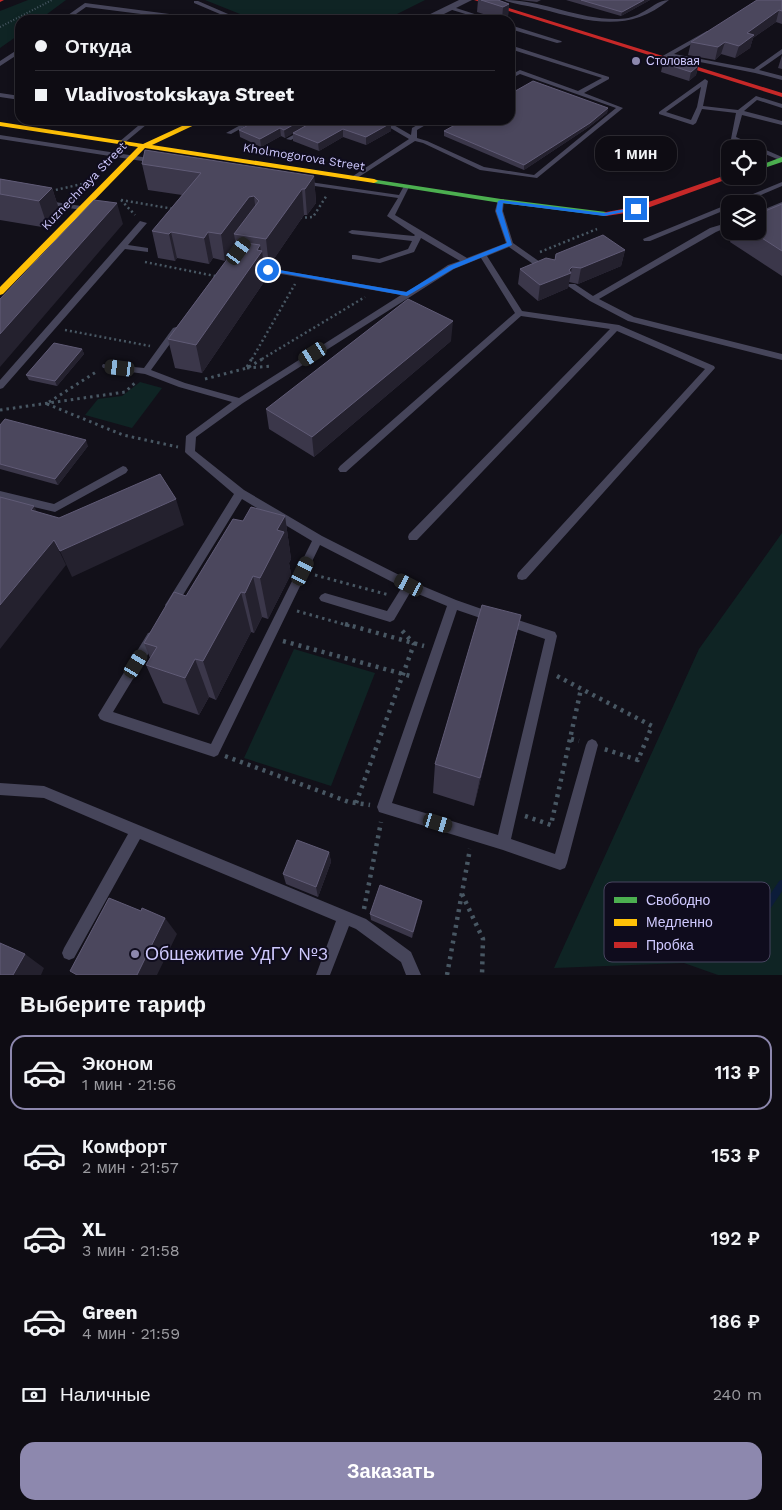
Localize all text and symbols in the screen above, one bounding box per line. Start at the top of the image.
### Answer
text: Откуда [65,35,131,58]
place label: Столовая [646,54,700,68]
marker: Столовая [630,55,642,67]
text: Vladivostokskaya Street [65,83,294,106]
callout: 1 мин [595,136,677,172]
street label: Kuznechnaya Street [38,139,130,233]
street label: Kholmogorova Street [242,140,366,174]
map controls [721,140,766,240]
button: locate [721,140,766,185]
text: 1 мин [615,144,657,163]
button: layers [721,195,766,240]
route end [625,198,647,220]
car [224,234,253,268]
route start [257,259,279,281]
car [296,340,329,368]
car [104,359,135,377]
car [289,554,316,588]
car [392,572,425,598]
car [121,647,150,681]
car [421,811,454,835]
legend [604,882,770,962]
text: Свободно [646,892,711,908]
text: Медленно [646,914,713,930]
text: Пробка [646,937,694,953]
place label: Общежитие УдГУ №3 [145,943,328,964]
marker: Общежитие УдГУ №3 [129,948,141,960]
text: Выберите тариф [20,992,206,1017]
icon: car [22,1050,67,1095]
text: Эконом [82,1052,153,1075]
text: 113 ₽ [714,1061,760,1084]
text: 1 мин · 21:56 [82,1075,176,1094]
icon: car [22,1133,67,1178]
text: Комфорт [82,1135,167,1158]
text: 153 ₽ [711,1144,760,1167]
text: 2 мин · 21:57 [82,1158,179,1177]
icon: car [22,1216,67,1261]
text: XL [82,1218,106,1241]
text: 192 ₽ [711,1227,760,1250]
text: 3 мин · 21:58 [82,1241,180,1260]
icon: car [22,1299,67,1344]
text: Green [82,1301,138,1324]
text: 186 ₽ [710,1310,760,1333]
text: 4 мин · 21:59 [82,1324,180,1343]
icon: cash [20,1381,48,1409]
text: Наличные [60,1383,151,1406]
text: 240 m [713,1385,762,1404]
button: Заказать [20,1442,762,1500]

